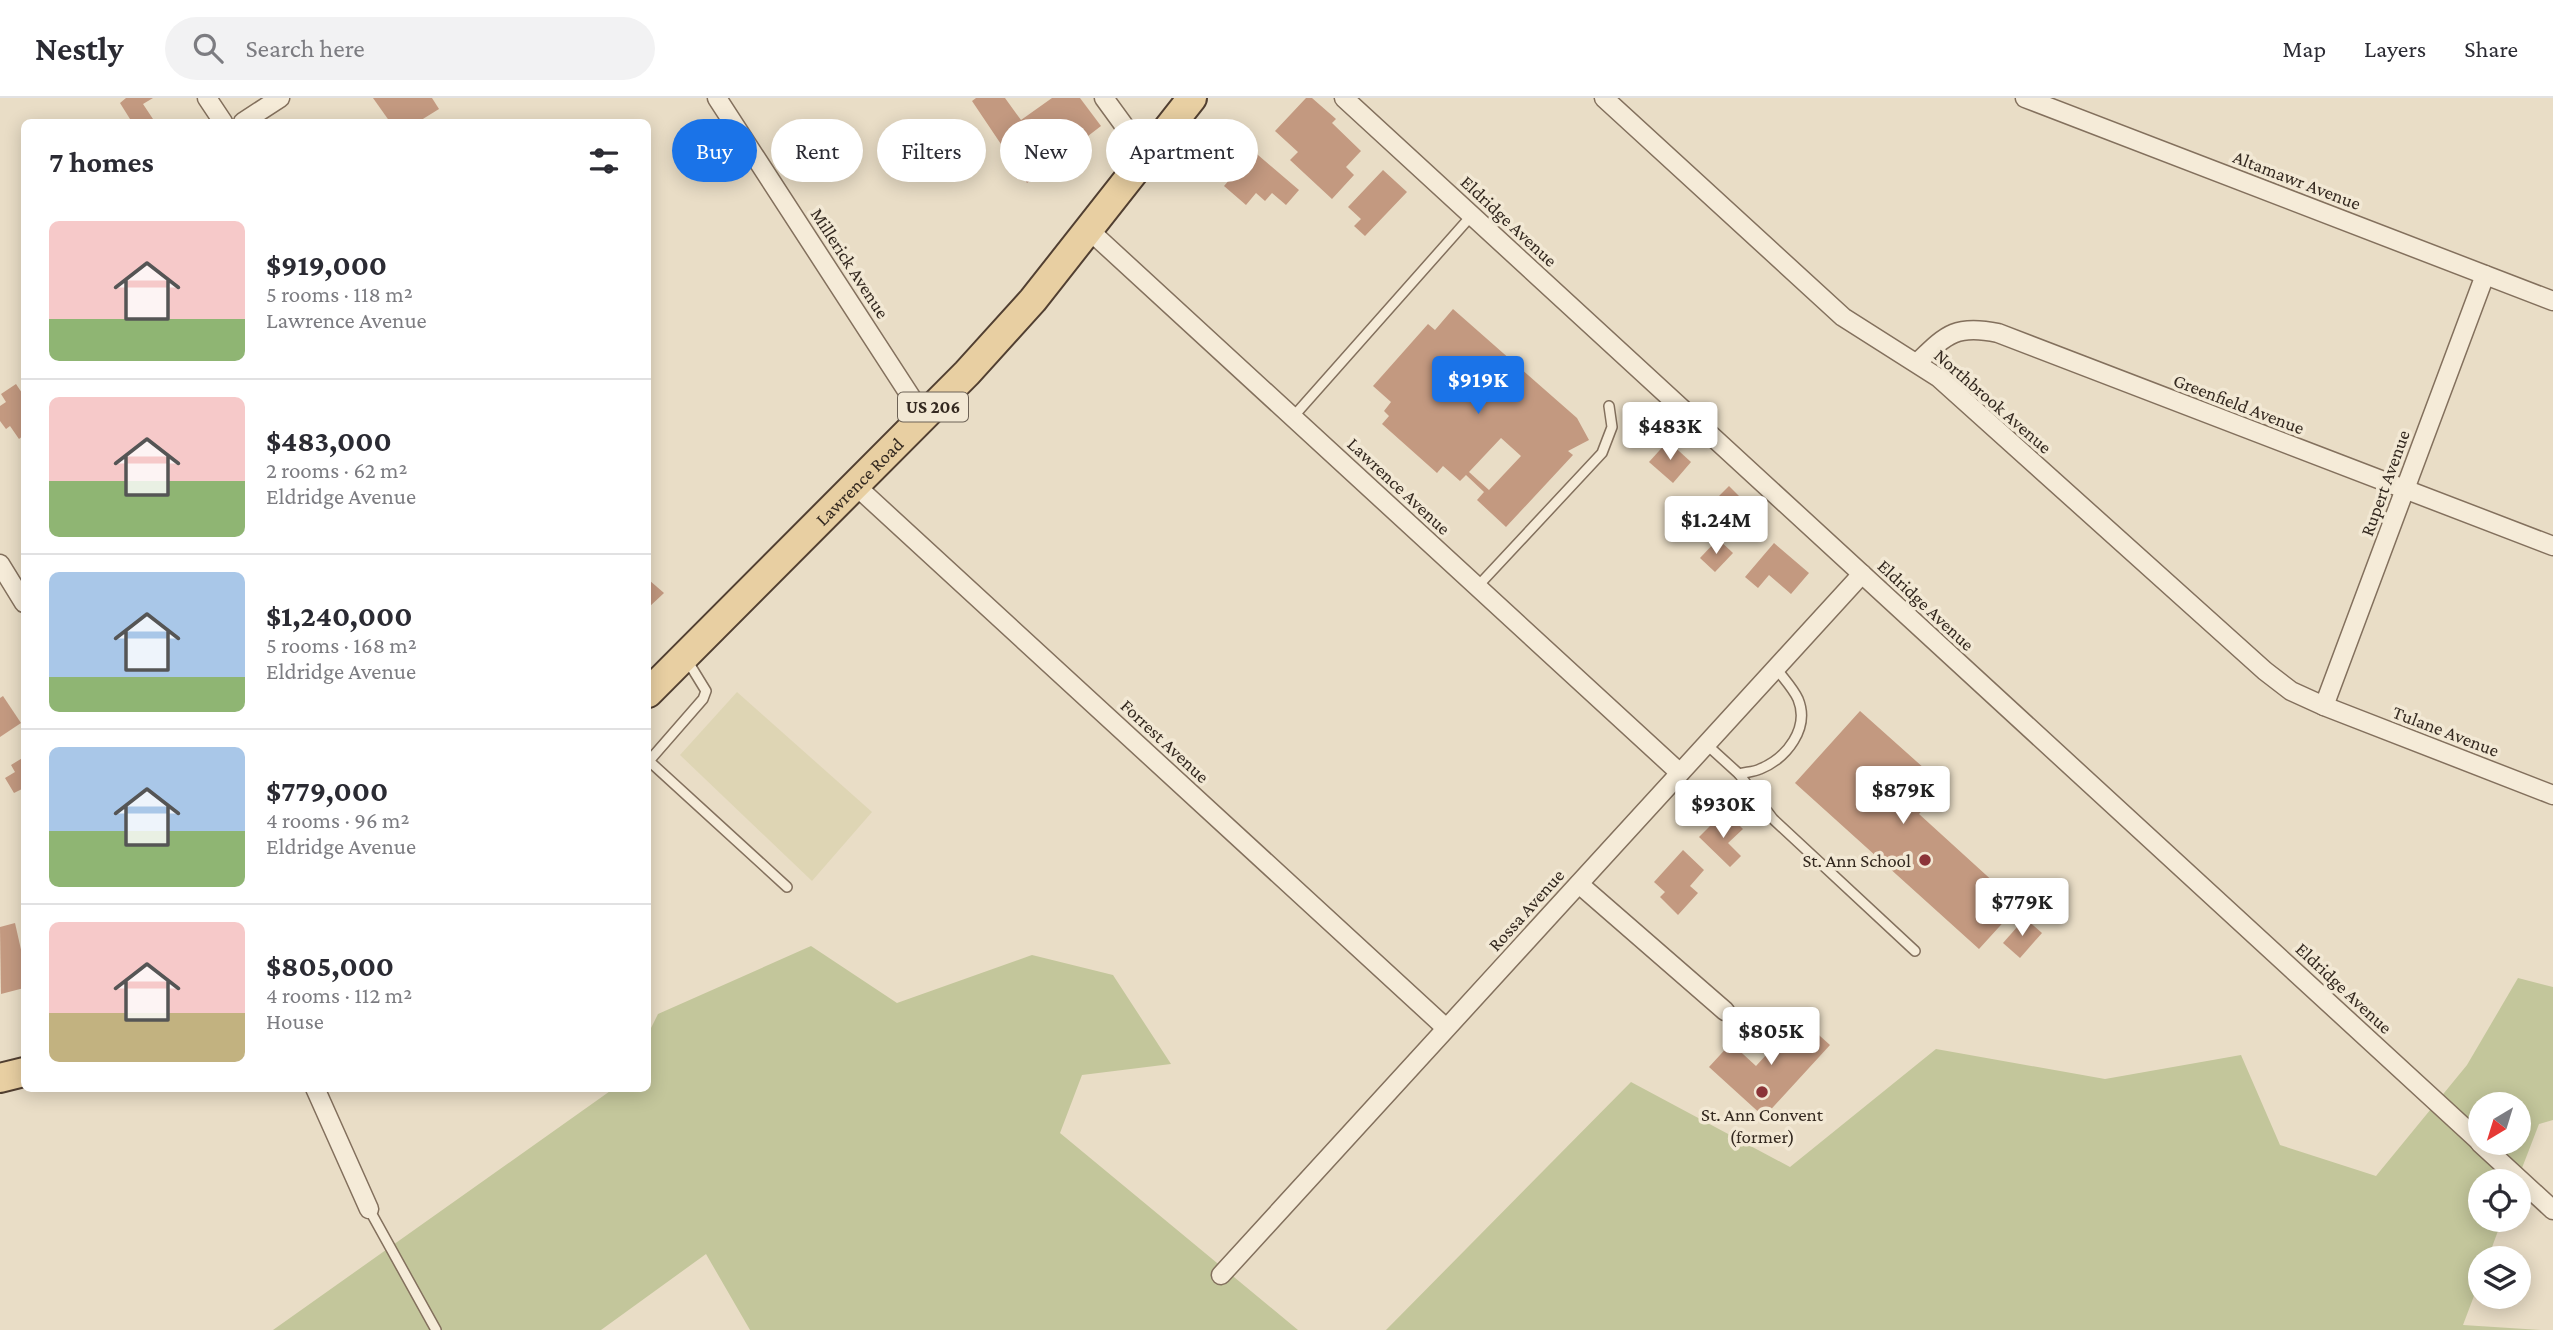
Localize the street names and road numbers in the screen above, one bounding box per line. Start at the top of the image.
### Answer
street label: Altamawr Avenue [2230,146,2364,214]
street label: Eldridge Avenue [1456,171,1562,271]
street label: Millerick Avenue [807,204,893,322]
street label: Northbrook Avenue [1930,344,2056,458]
street label: Greenfield Avenue [2171,369,2307,439]
road number: US 206 [898,393,968,422]
street label: Rupert Avenue [2356,427,2414,539]
street label: Lawrence Road [811,433,907,530]
street label: Lawrence Avenue [1343,433,1455,539]
street label: Eldridge Avenue [1873,555,1979,655]
street label: Forrest Avenue [1116,695,1214,787]
street label: Tulane Avenue [2390,701,2502,761]
street label: Rossa Avenue [1484,865,1568,955]
street label: Eldridge Avenue [2291,938,2397,1038]

